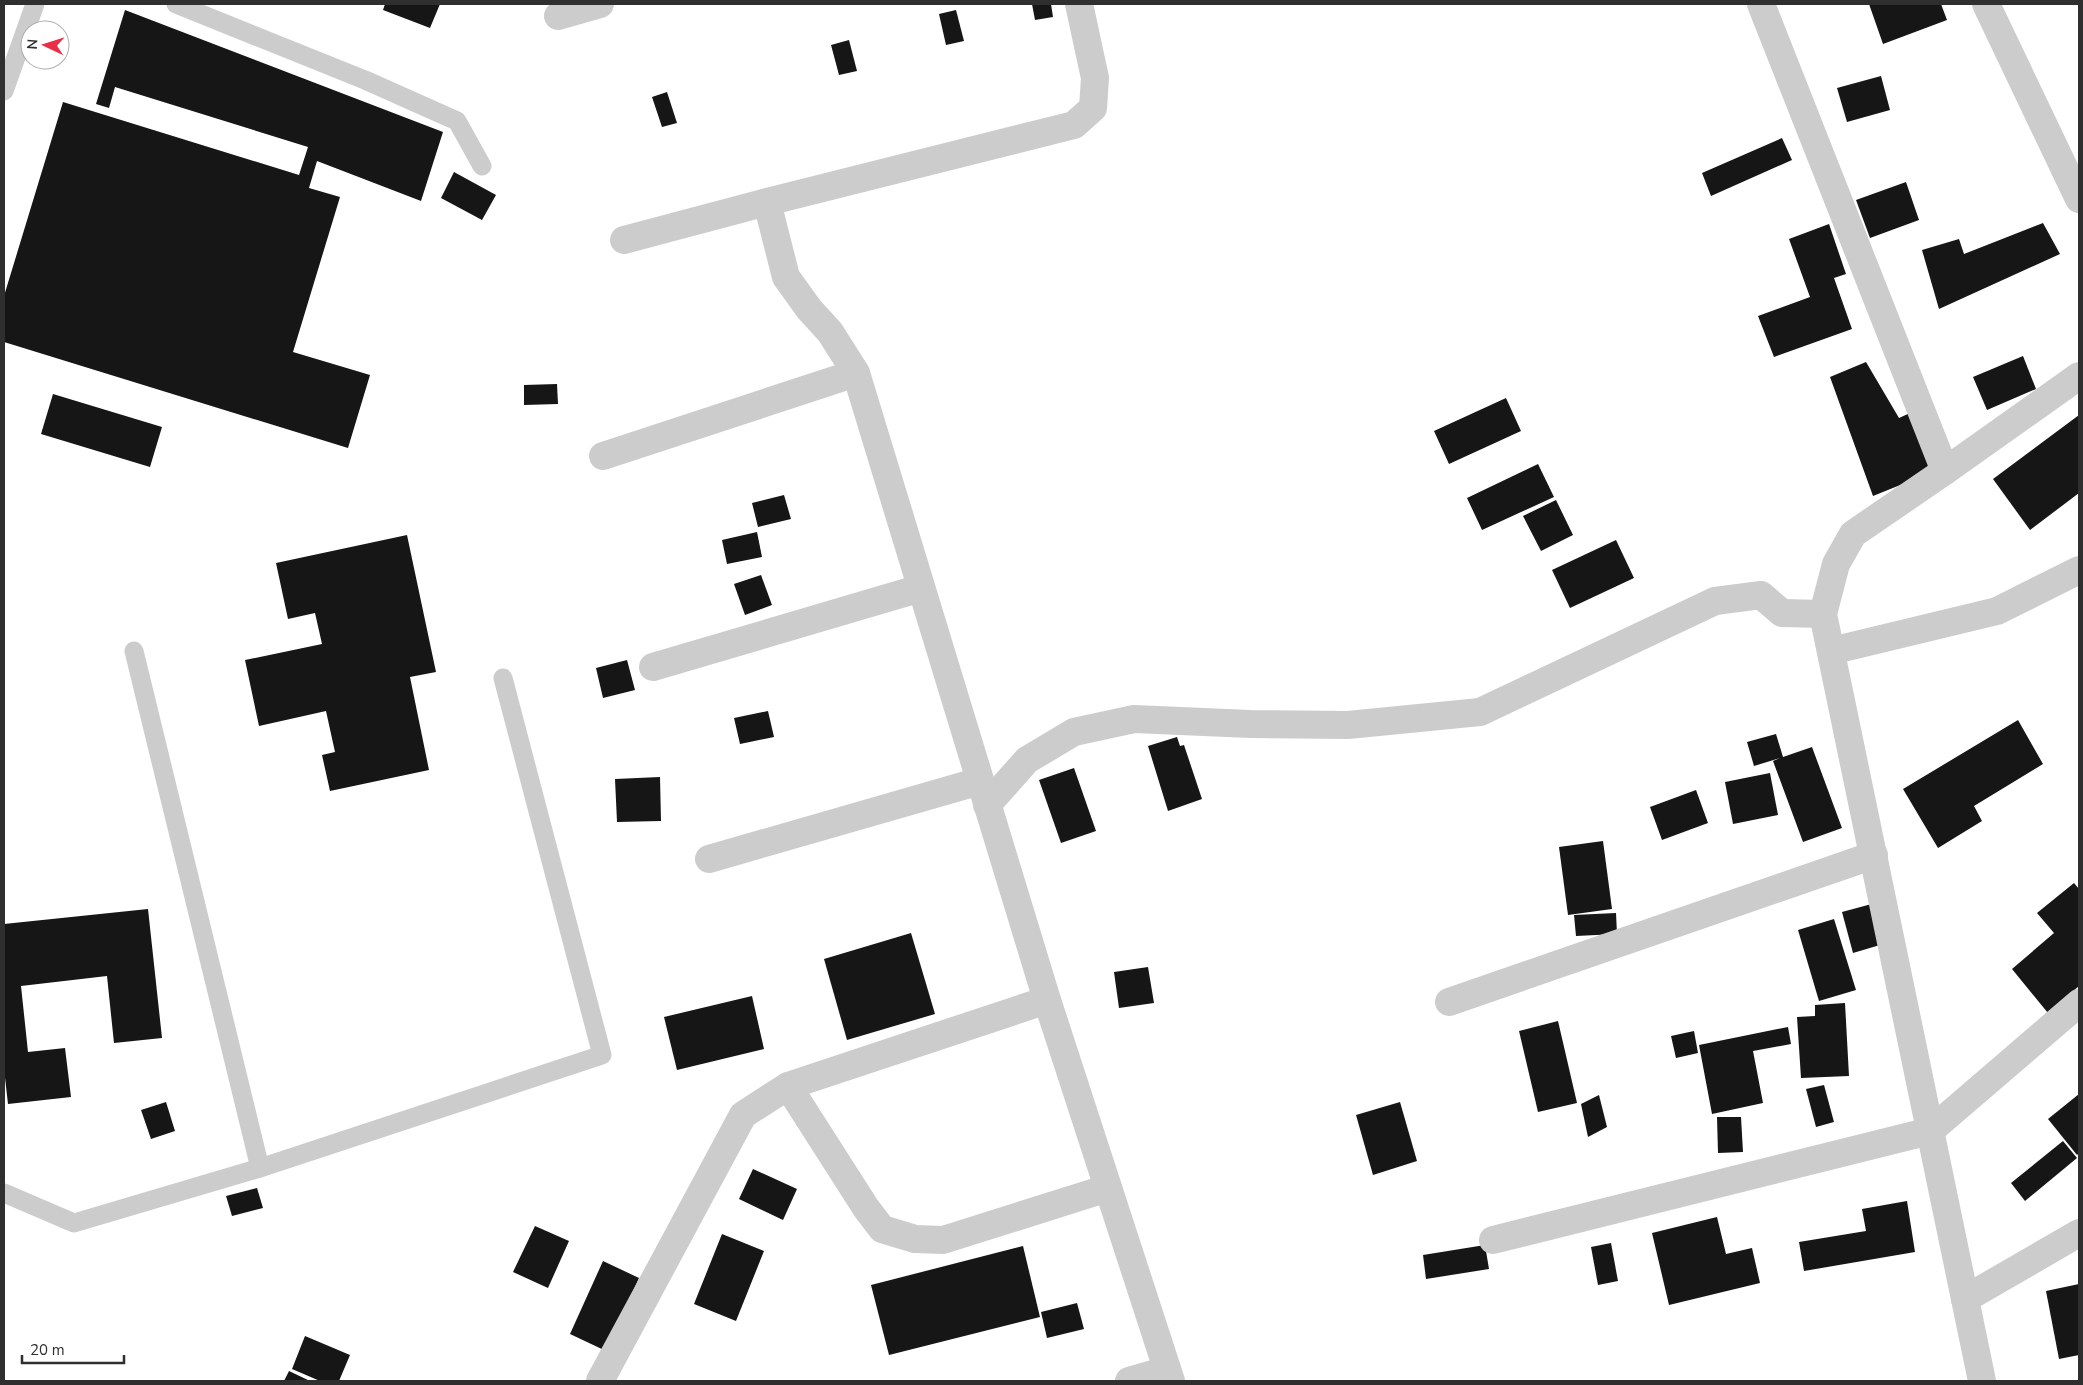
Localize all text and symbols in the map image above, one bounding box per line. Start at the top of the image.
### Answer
north arrow [20,20,70,70]
text: N [23,38,42,50]
scale bar [22,1332,125,1364]
text: 20 m [30,1340,65,1360]

